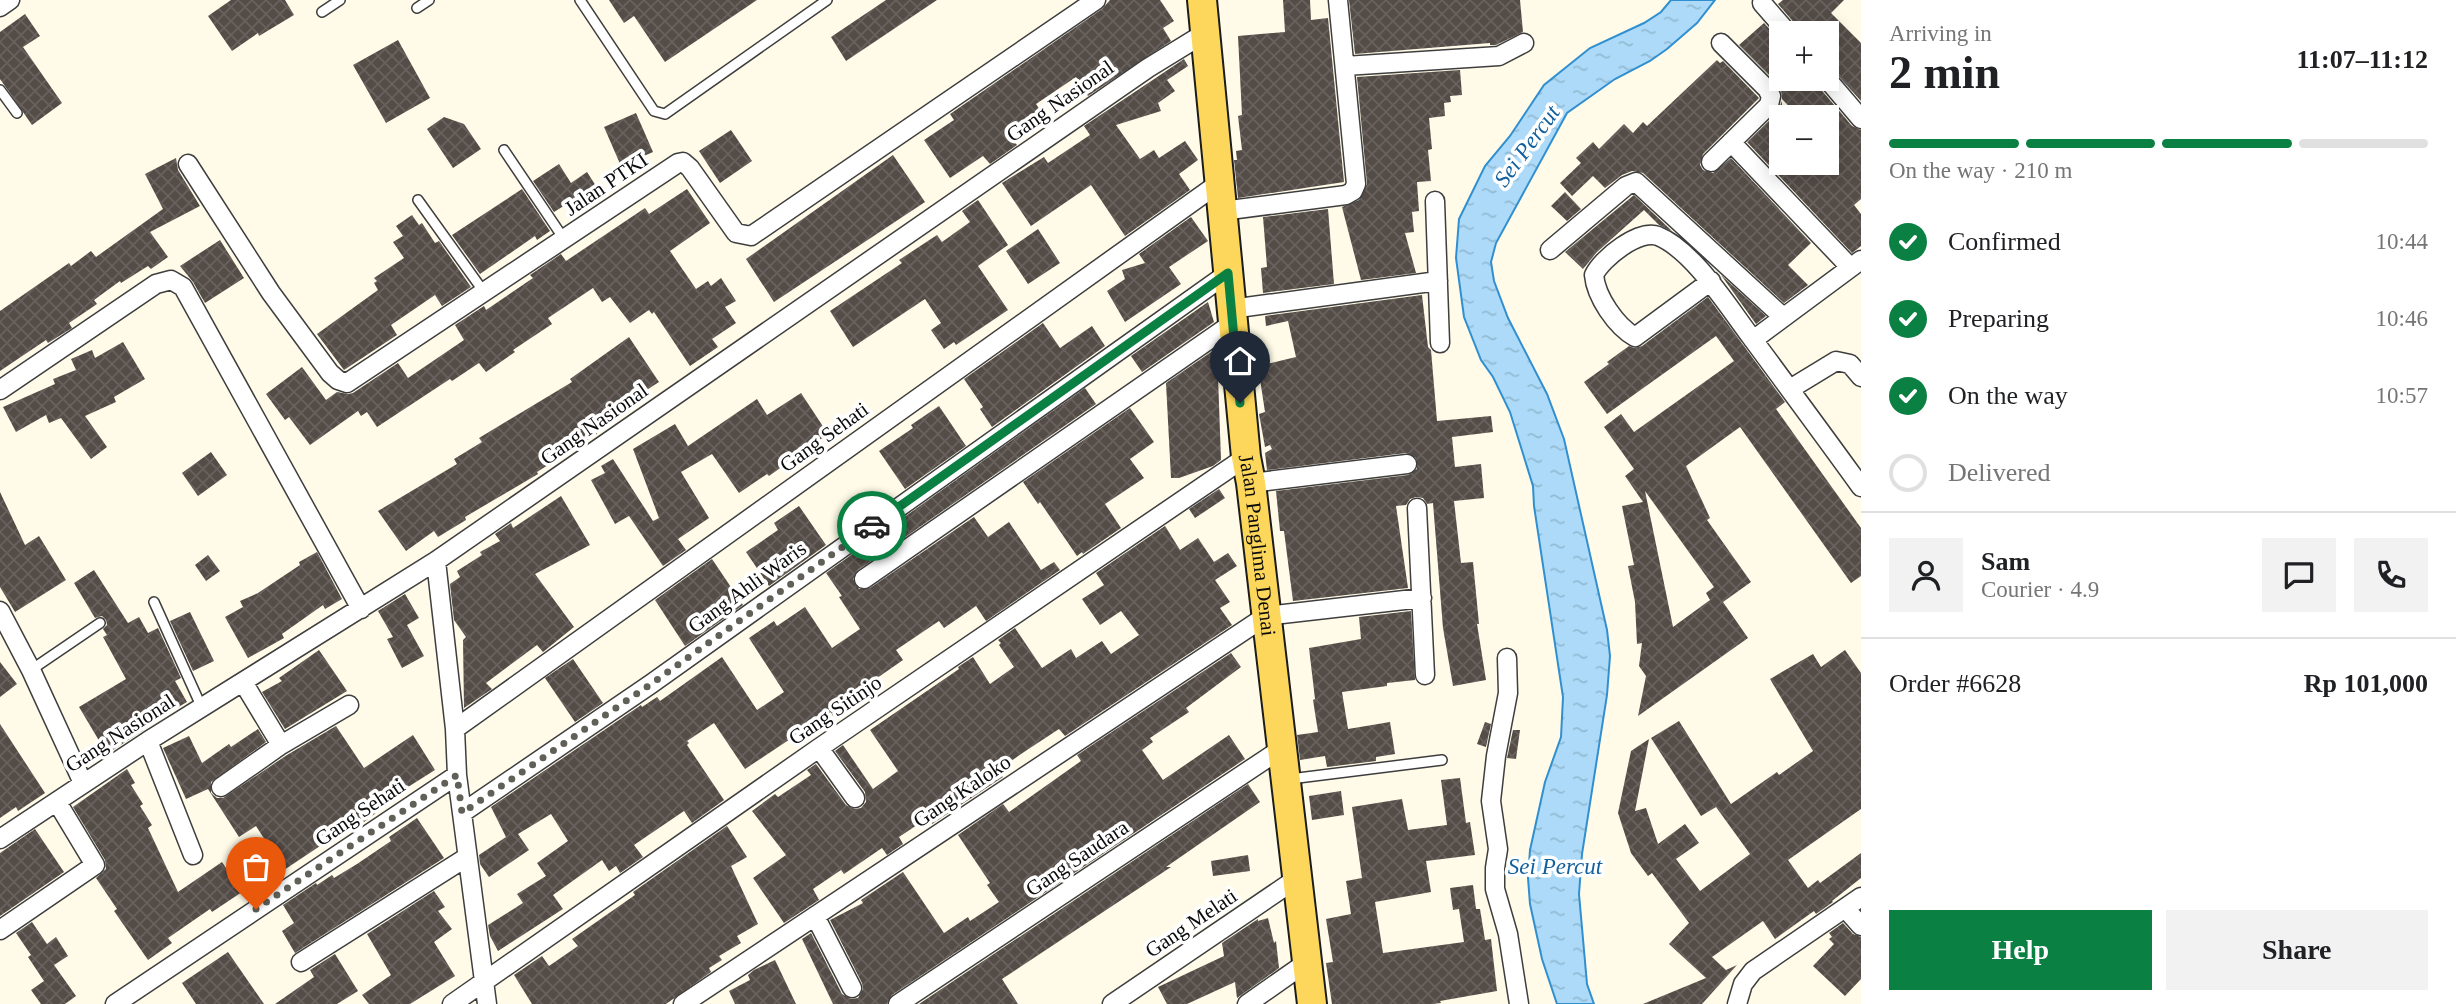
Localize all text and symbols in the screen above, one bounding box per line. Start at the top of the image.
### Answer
map controls [1769,21,1839,175]
button: + [1769,21,1839,91]
text: Arriving in [1889,21,1992,46]
text: 11:07–11:12 [2297,45,2428,74]
text: 2 min [1889,47,2000,98]
street label: Gang Nasional [1002,55,1118,147]
water label: Sei Percut [1489,100,1565,191]
button: − [1769,105,1839,175]
street label: Jalan PTKI [560,147,652,221]
text: On the way · 210 m [1889,158,2072,183]
icon: check [1889,223,1927,261]
text: Confirmed [1948,227,2061,256]
text: 10:44 [2376,229,2428,254]
icon: check [1889,300,1927,338]
text: Preparing [1948,304,2049,333]
text: 10:46 [2376,306,2428,331]
pin [1210,331,1270,403]
icon: home [1221,342,1259,380]
icon: check [1889,377,1927,415]
street label: Gang Nasional [536,378,652,470]
text: On the way [1948,381,2068,410]
text: 10:57 [2376,383,2428,408]
street label: Gang Sehati [775,397,873,477]
street label: Jalan Panglima Denai [1234,452,1281,638]
text: Delivered [1948,458,2051,487]
courier [837,491,907,561]
icon: car [853,507,891,545]
street label: Gang Ahli Waris [683,536,811,638]
button: person [1889,538,1963,612]
button: chat [2262,538,2336,612]
button: phone [2354,538,2428,612]
text: Sam [1981,547,2030,576]
text: Courier · 4.9 [1981,577,2099,602]
text: Order #6628 [1889,669,2021,698]
text: Rp 101,000 [2304,669,2428,698]
street label: Gang Sitinjo [784,670,886,750]
street label: Gang Nasional [61,689,179,777]
street label: Gang Kaloko [909,750,1015,832]
street label: Gang Sehati [310,773,410,851]
street label: Gang Saudara [1021,815,1133,901]
pin [226,837,286,909]
icon: bag [237,848,275,886]
water label: Sei Percut [1508,854,1603,879]
street label: Gang Melati [1141,883,1242,962]
button: Help [1889,910,2152,990]
button: Share [2166,910,2428,990]

